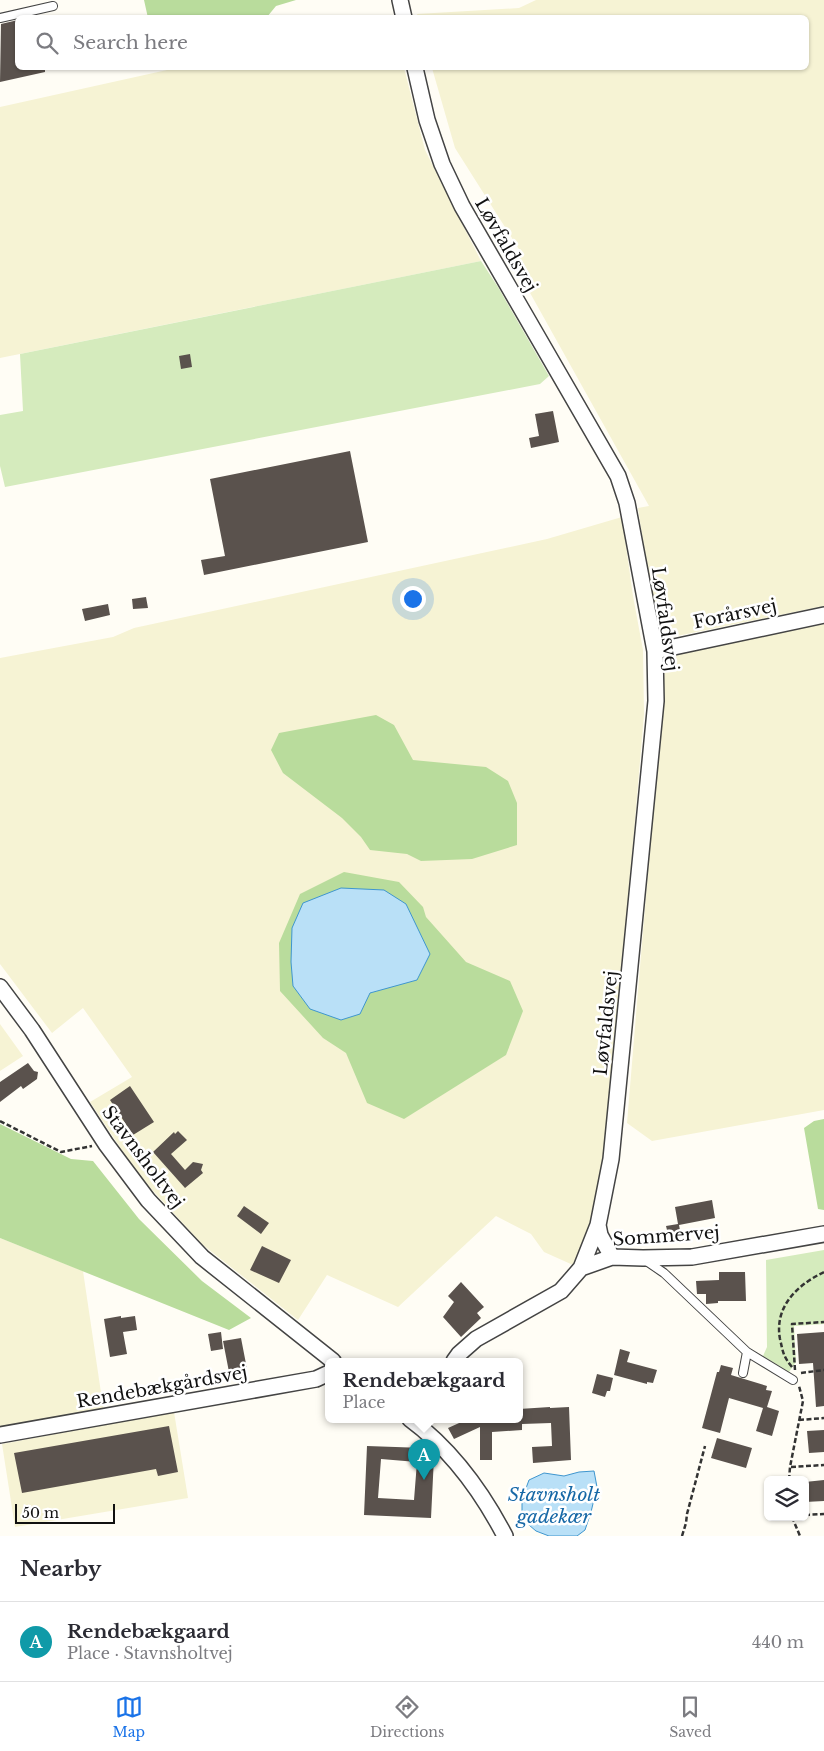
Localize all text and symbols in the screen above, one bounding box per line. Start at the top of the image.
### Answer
search box [15,15,809,70]
icon: search [33,29,61,57]
text: Search here [73,31,188,54]
street label: Løvfaldsvej [470,194,542,296]
street label: Løvfaldsvej [647,565,683,673]
your location [400,586,426,612]
street label: Forårsvej [691,594,779,634]
street label: Løvfaldsvej [590,970,622,1076]
street label: Stavnsholtvej [97,1101,189,1213]
street label: Sommervej [612,1221,720,1251]
popup [325,1358,523,1423]
street label: Rendebækgårdsvej [75,1361,249,1413]
text: Rendebækgaard [343,1369,505,1392]
text: Place [343,1392,385,1412]
pin: A [408,1439,440,1480]
map controls [764,1476,809,1521]
button: layers [764,1476,809,1521]
water label: Stavnsholt gadekær [508,1483,600,1528]
scale bar [15,1501,115,1524]
text: 50 m [22,1504,59,1522]
text: Nearby [20,1556,101,1582]
text: Rendebækgaard [67,1620,230,1643]
text: A [30,1632,42,1652]
text: 440 m [752,1632,804,1652]
text: Place · Stavnsholtvej [67,1643,233,1663]
tab: Map [112,1693,145,1741]
tab: Directions [370,1693,444,1741]
tab: Saved [669,1693,712,1741]

